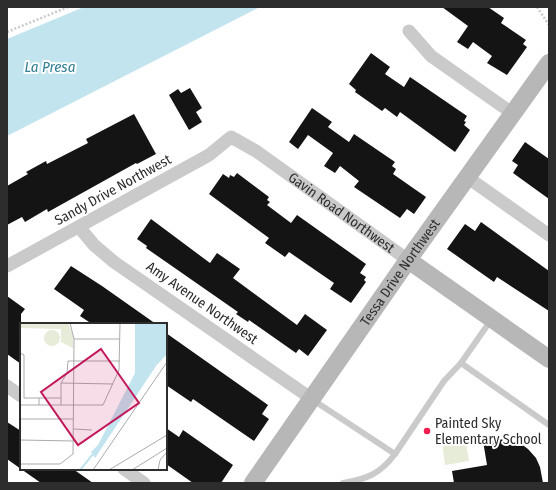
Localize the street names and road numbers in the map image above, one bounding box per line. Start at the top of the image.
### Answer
street label: Sandy Drive Northwest [52,151,175,229]
street label: Gavin Road Northwest [285,169,399,257]
street label: Tessa Drive Northwest [356,215,444,329]
street label: Amy Avenue Northwest [143,258,261,348]

